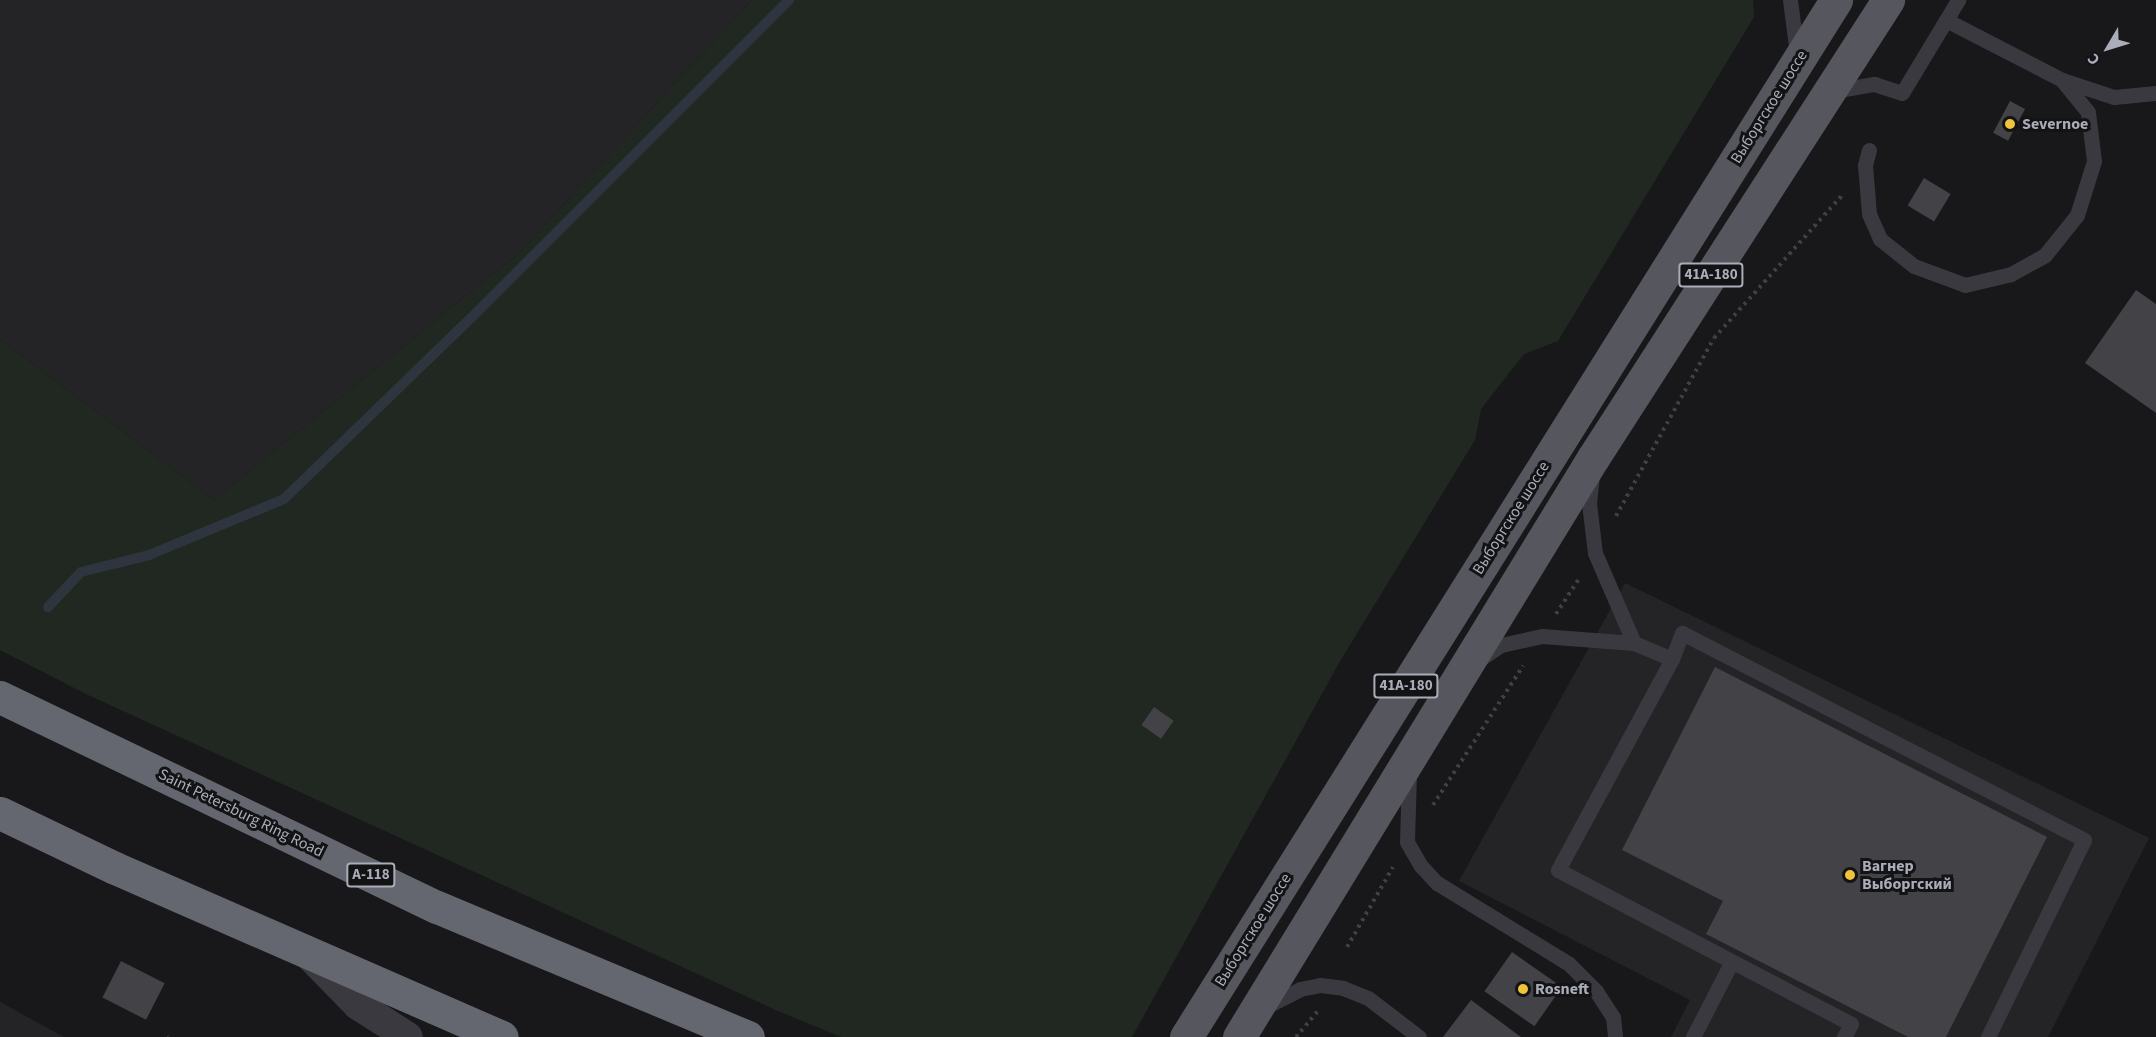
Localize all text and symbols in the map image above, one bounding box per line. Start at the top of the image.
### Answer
north arrow [2078,18,2138,78]
street label: Выборгское шоссе [1727,47,1811,167]
text: С [2082,49,2105,70]
place label: Severnoe [2022,114,2088,134]
marker: Severnoe [2003,117,2017,131]
road number: 41А-180 [1678,263,1744,287]
street label: Выборгское шоссе [1469,458,1553,578]
road number: 41А-180 [1373,674,1439,698]
street label: Saint Petersburg Ring Road [155,765,327,861]
place label: Вагнер Выборгский [1862,856,1952,894]
road number: А-118 [346,863,397,887]
marker: Вагнер Выборгский [1843,868,1857,882]
street label: Выборгское шоссе [1211,870,1295,990]
place label: Rosneft [1535,979,1589,999]
marker: Rosneft [1516,982,1530,996]

